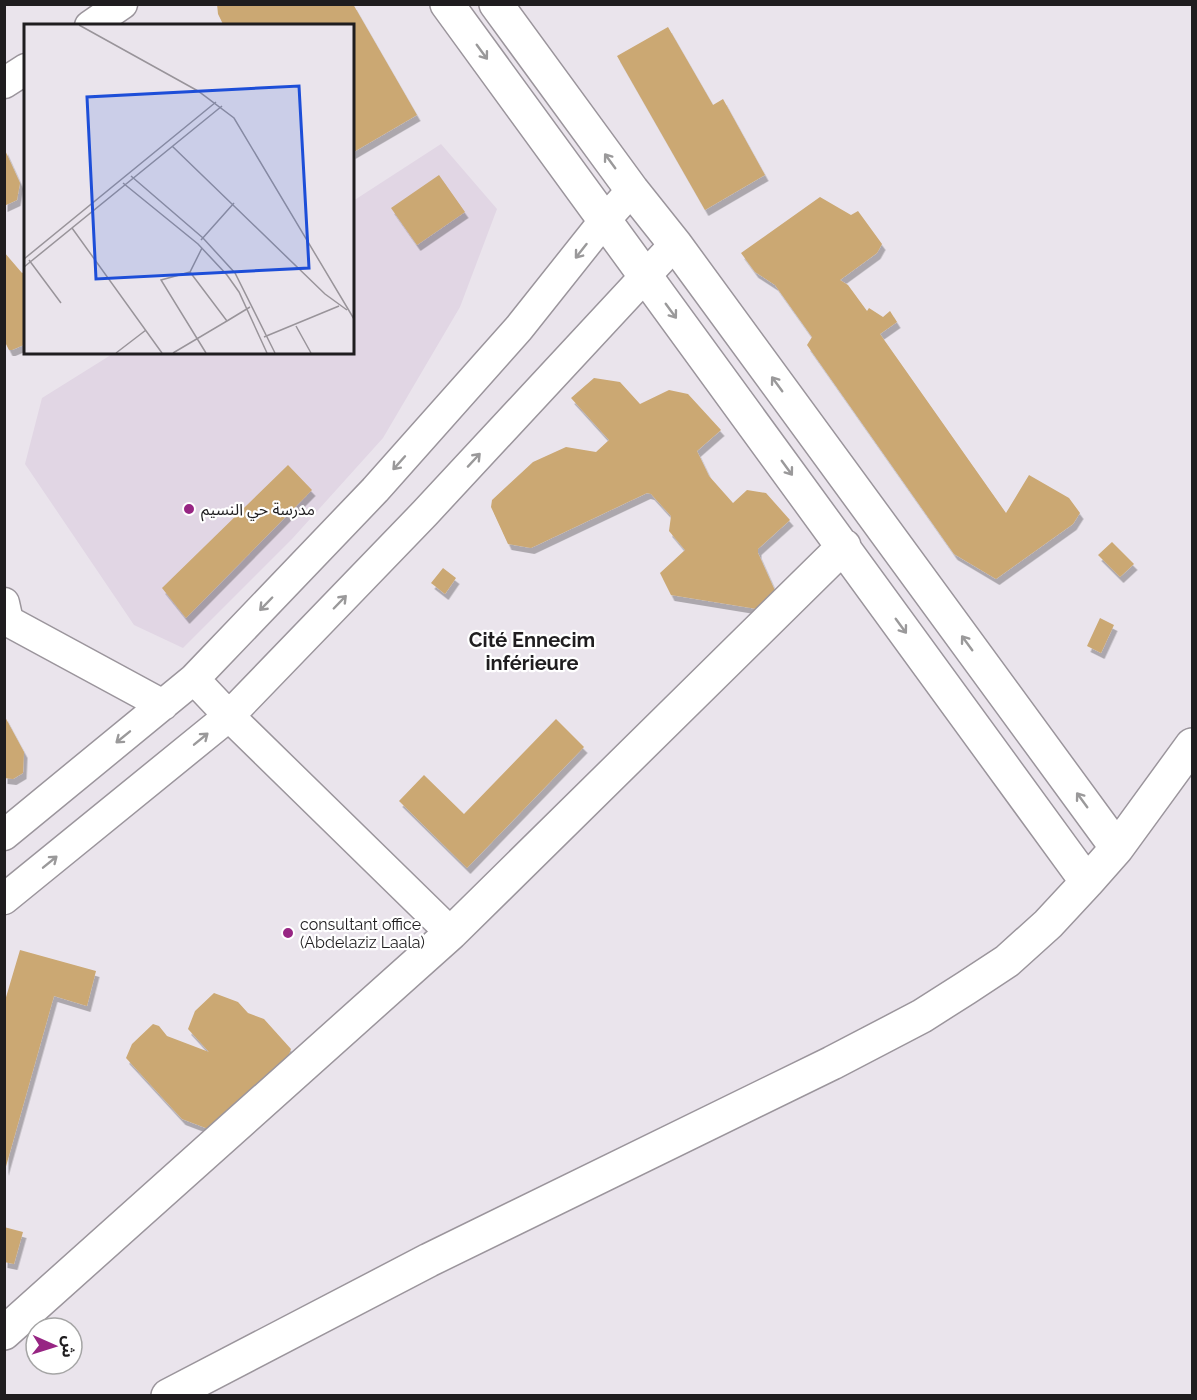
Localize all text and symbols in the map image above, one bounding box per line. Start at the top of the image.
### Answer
inset map [24,24,354,354]
one-way arrow [476,43,488,59]
one-way arrow [604,153,617,169]
one-way arrow [575,243,588,259]
one-way arrow [664,303,677,319]
one-way arrow [771,377,784,393]
one-way arrow [467,453,481,468]
one-way arrow [392,455,406,470]
one-way arrow [780,460,793,476]
place label: مدرسة حي النسيم [201,500,315,522]
marker: مدرسة حي النسيم [182,502,196,516]
one-way arrow [333,595,347,610]
one-way arrow [258,597,273,612]
one-way arrow [895,617,908,633]
district label: Cité Ennecim inférieure [469,628,595,675]
one-way arrow [961,636,973,652]
one-way arrow [116,731,132,744]
one-way arrow [193,732,209,745]
one-way arrow [1076,793,1088,809]
one-way arrow [42,855,58,868]
place label: consultant office (Abdelaziz Laala) [300,915,425,952]
marker: consultant office (Abdelaziz Laala) [281,926,295,940]
north arrow [24,1316,84,1376]
text: ش [58,1335,79,1358]

